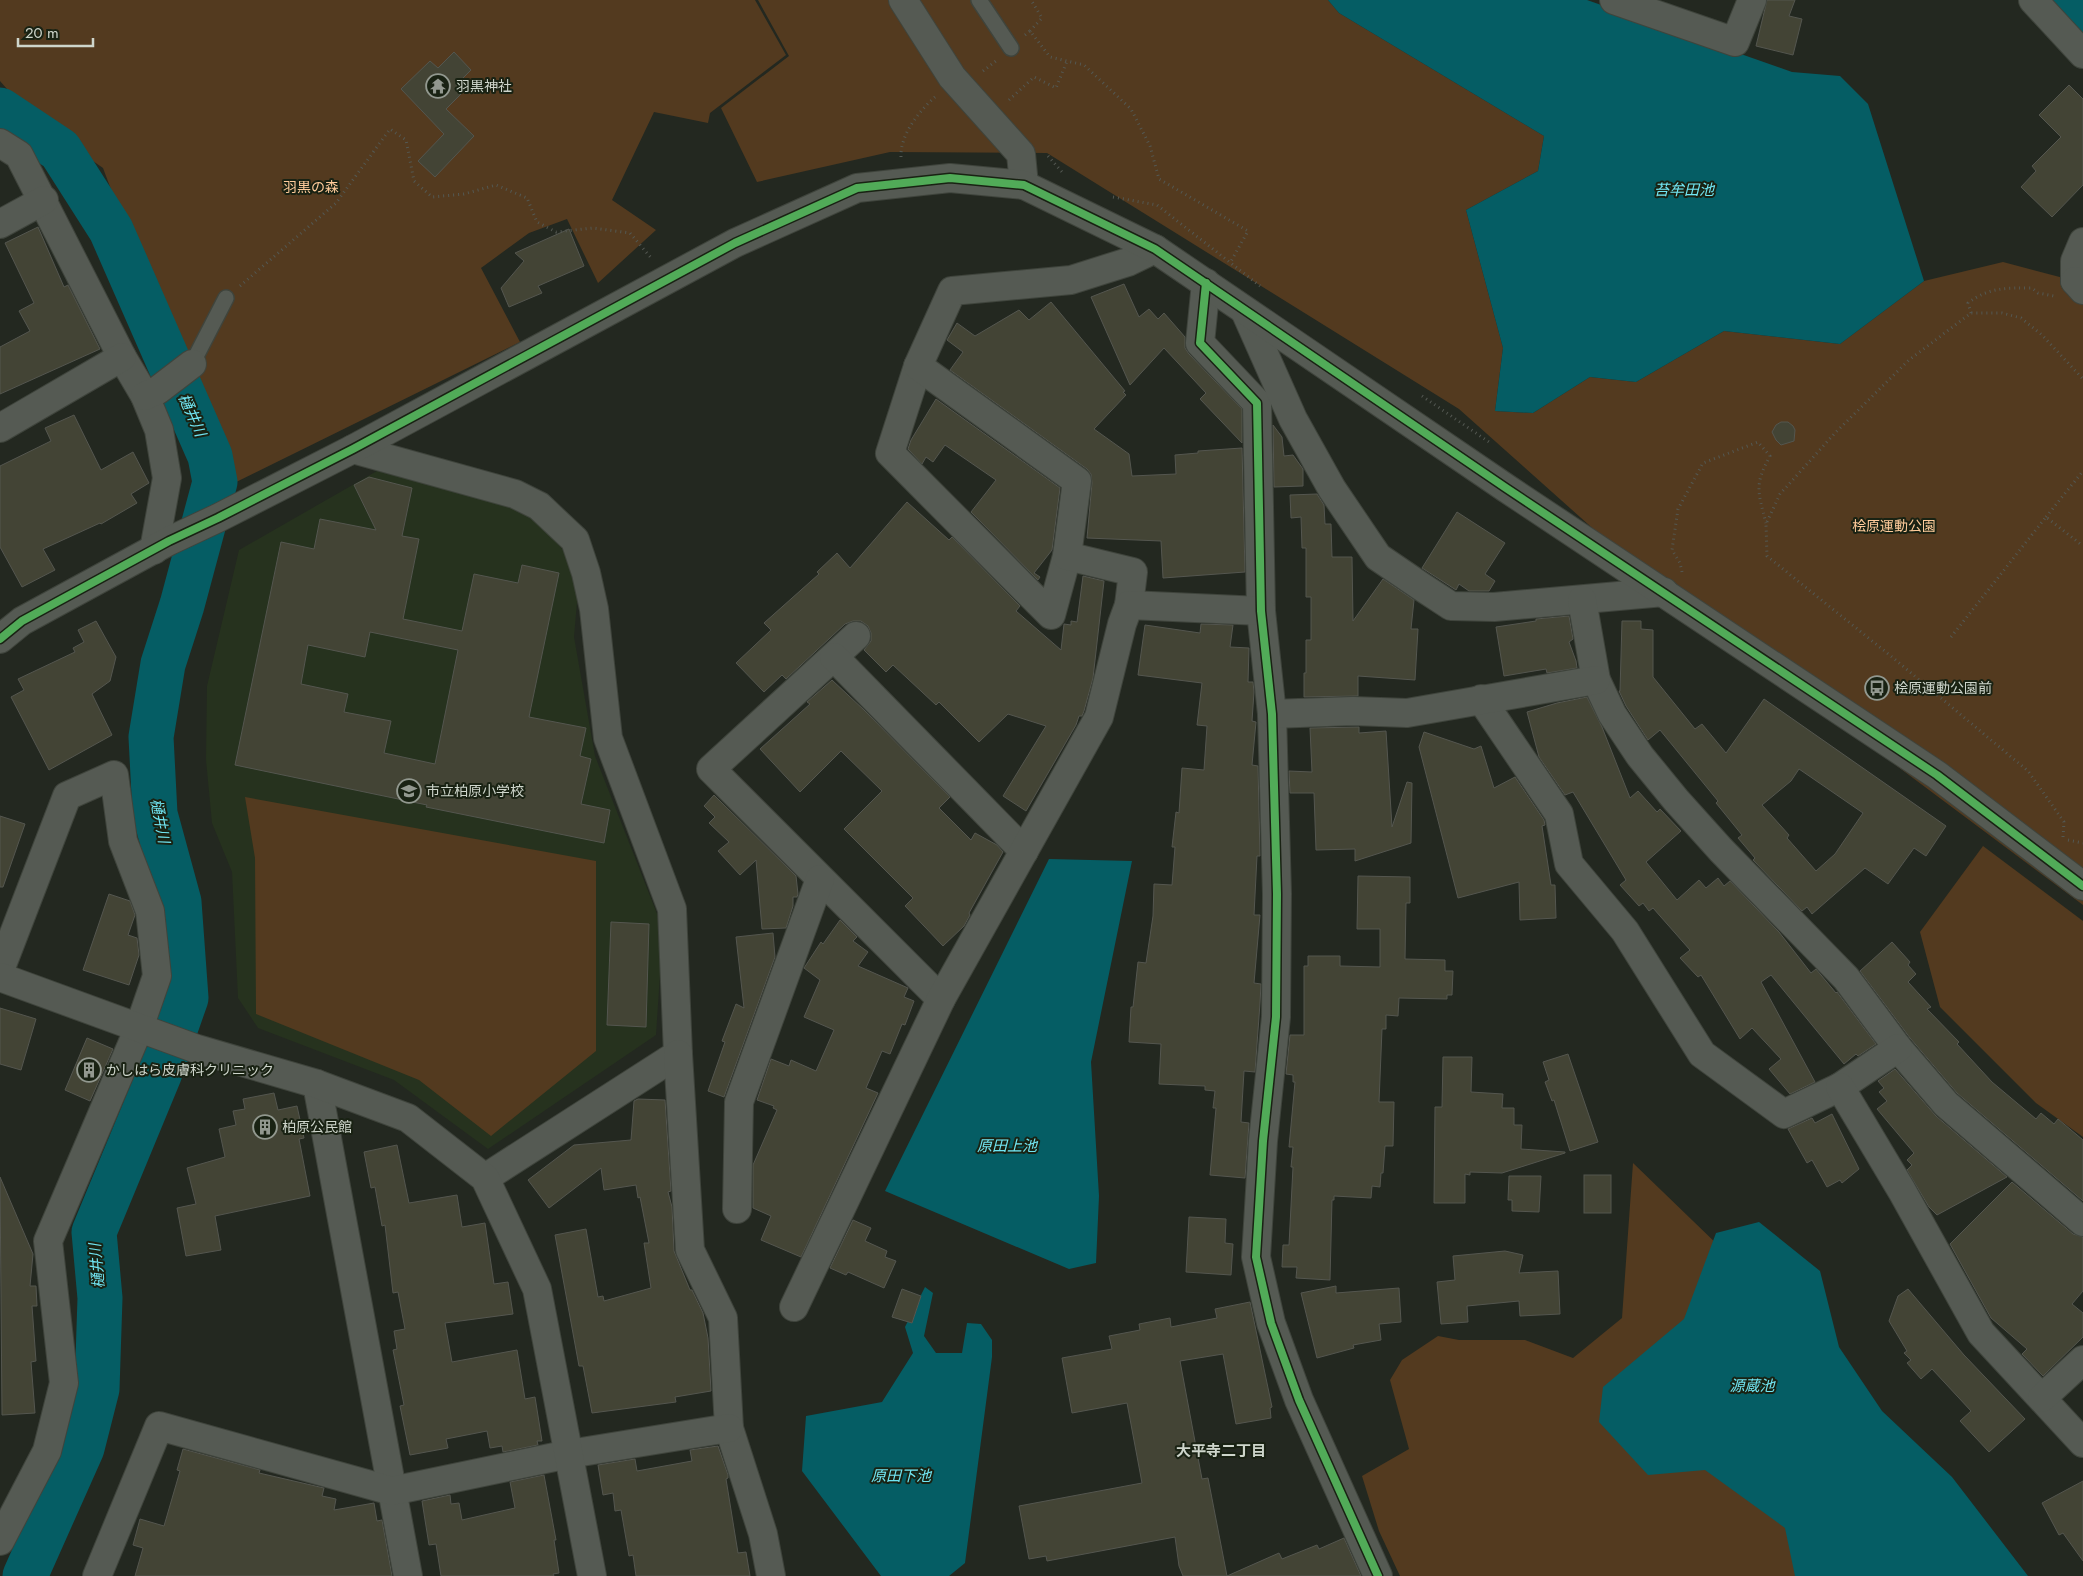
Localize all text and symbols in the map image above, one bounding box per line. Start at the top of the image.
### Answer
scale bar [18,15,92,47]
text: 20 m [25,22,59,44]
temple icon: 羽黒神社 [425,73,451,99]
place label: 羽黒神社 [456,76,512,96]
park label: 羽黒の森 [283,177,339,197]
water label: 苔牟田池 [1654,179,1716,201]
water label: 樋井川 [173,390,212,442]
park label: 桧原運動公園 [1852,516,1936,536]
bus stop icon: 桧原運動公園前 [1864,675,1890,701]
place label: 桧原運動公園前 [1894,678,1992,698]
school or university icon: 市立柏原小学校 [396,778,422,804]
place label: 市立柏原小学校 [426,781,524,801]
water label: 樋井川 [145,797,175,847]
building icon: かしはら皮膚科クリニック [76,1057,102,1083]
place label: かしはら皮膚科クリニック [106,1060,274,1080]
building icon: 柏原公民館 [252,1114,278,1140]
place label: 柏原公民館 [282,1117,352,1137]
water label: 原田上池 [977,1135,1039,1157]
water label: 樋井川 [84,1241,110,1289]
water label: 源蔵池 [1729,1375,1776,1397]
district label: 大平寺二丁目 [1176,1440,1266,1462]
water label: 原田下池 [871,1465,933,1487]

